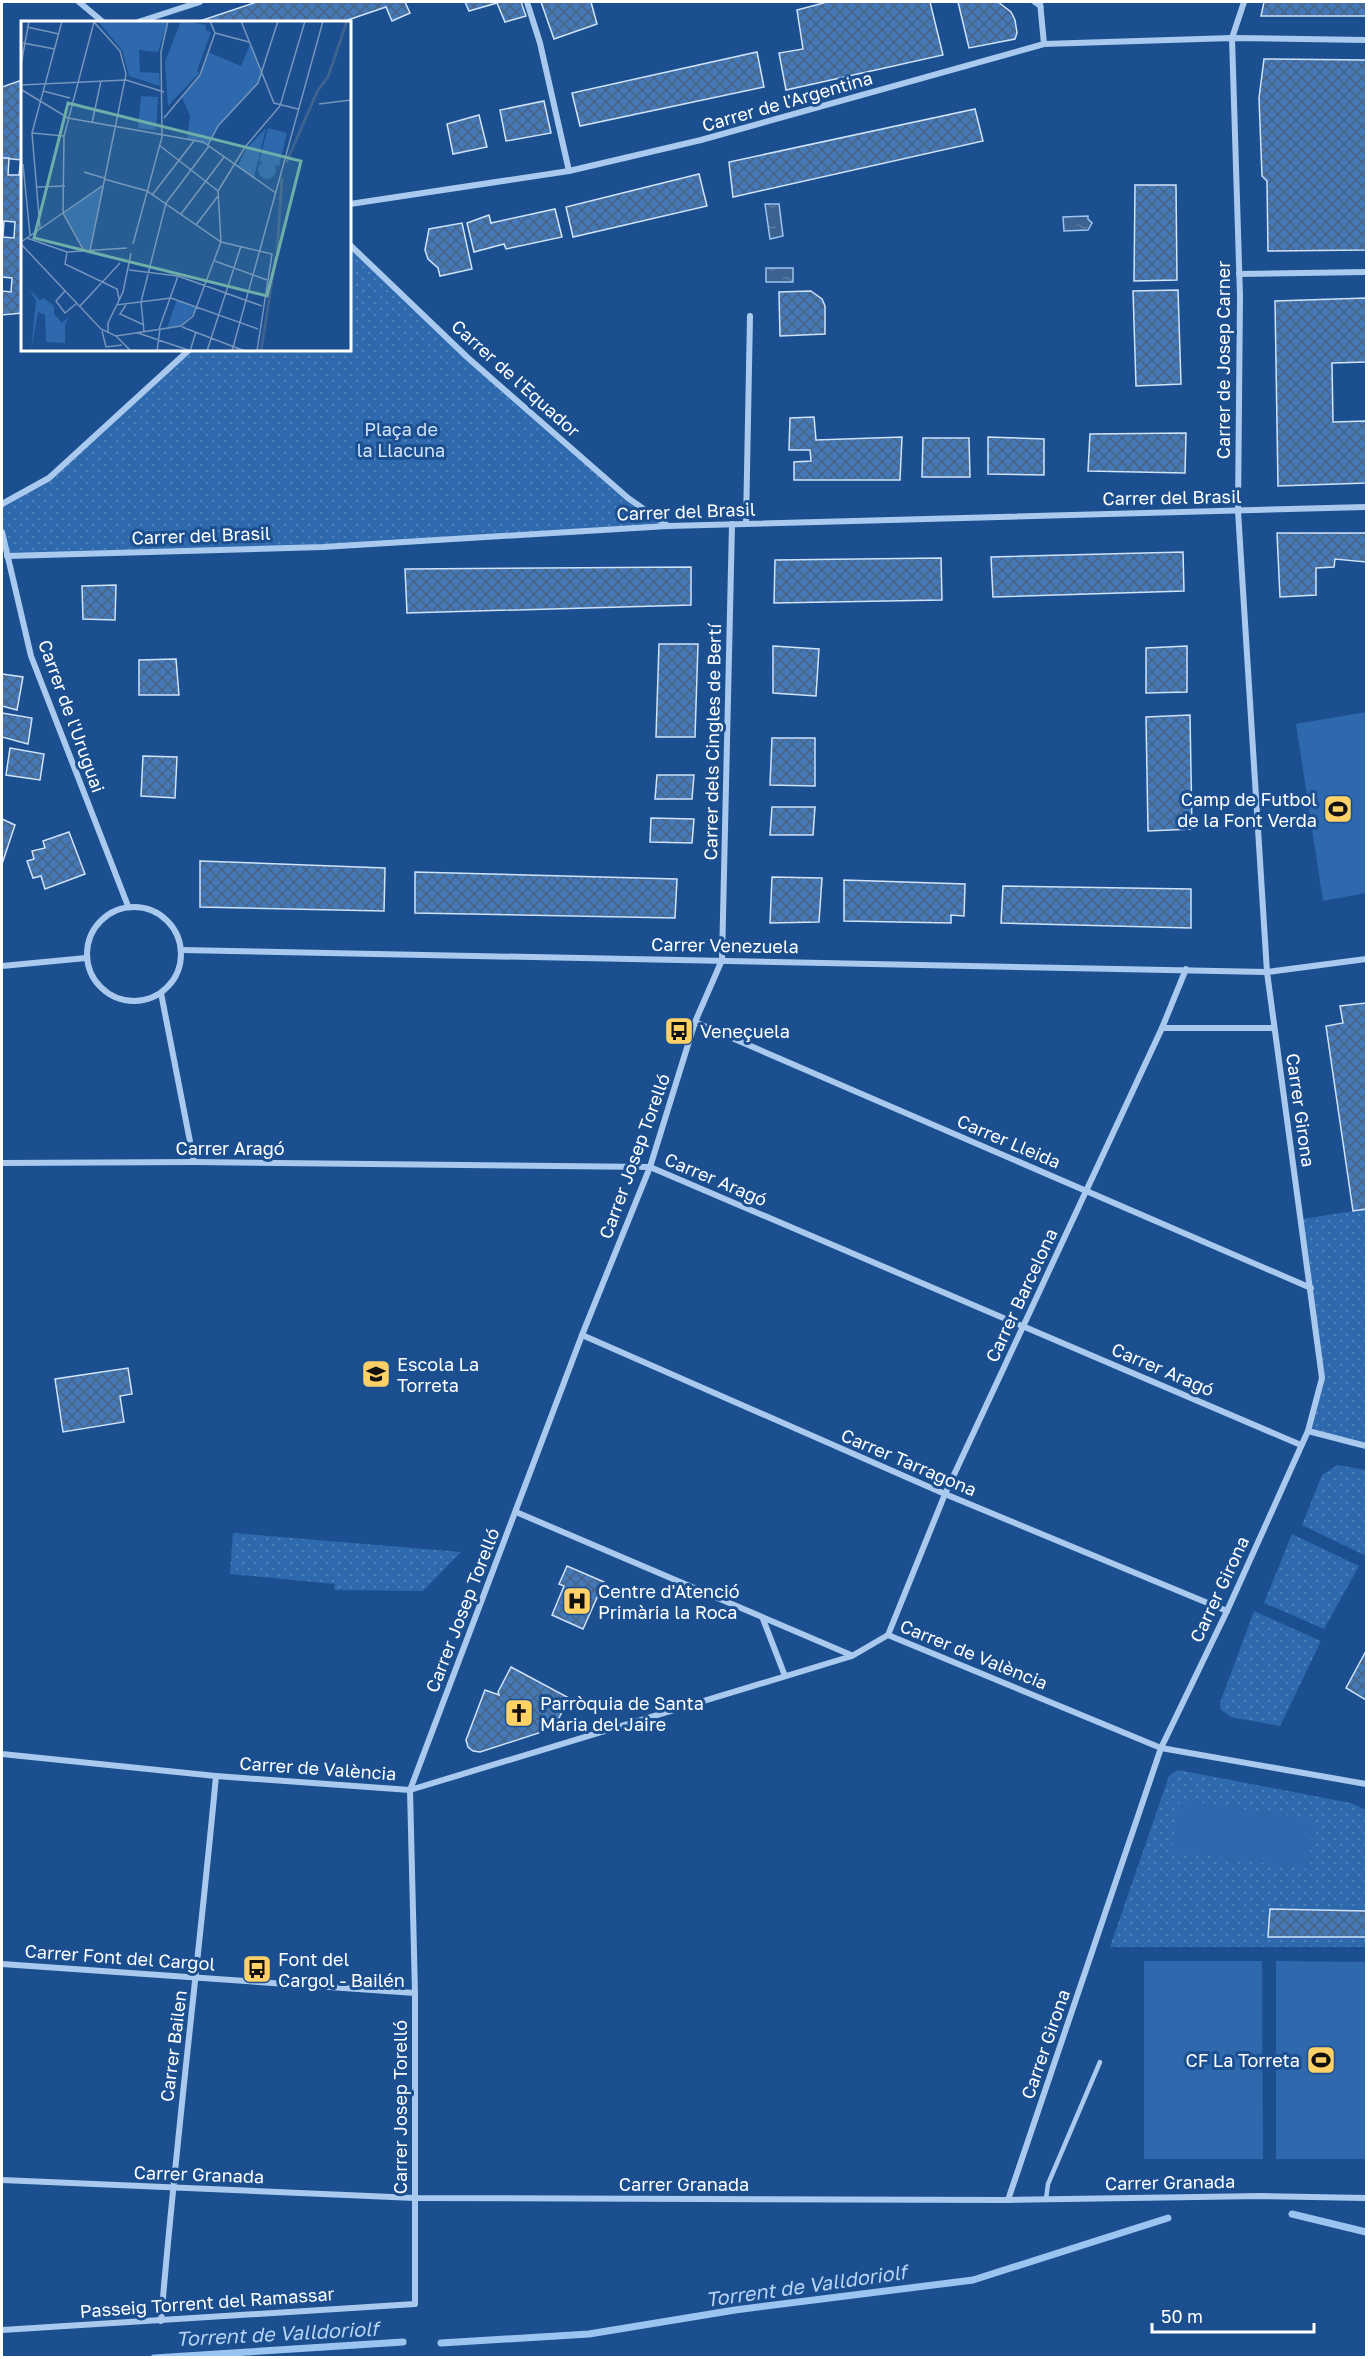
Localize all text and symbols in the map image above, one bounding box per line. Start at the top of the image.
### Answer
inset map [21,21,351,351]
street label: Carrer de l'Argentina [699,66,875,136]
street label: Carrer de Josep Carner [1212,261,1234,459]
street label: Carrer de l'Equador [447,315,585,441]
park label: Plaça de la Llacuna [357,418,445,461]
street label: Carrer del Brasil [1102,485,1242,509]
street label: Carrer del Brasil [616,498,756,524]
street label: Carrer del Brasil [131,522,271,548]
street label: Carrer dels Cingles de Bertí [699,622,725,861]
street label: Carrer de l'Uruguai [34,636,110,796]
place label: Camp de Futbol de la Font Verda [1177,788,1317,831]
sports icon: Camp de Futbol de la Font Verda [1322,793,1354,825]
street label: Carrer Venezuela [651,933,799,957]
bus stop icon: Veneçuela [663,1015,695,1047]
place label: Veneçuela [700,1020,790,1042]
street label: Carrer Girona [1282,1052,1320,1168]
street label: Carrer Josep Torelló [594,1070,674,1242]
street label: Carrer Lleida [954,1109,1064,1173]
street label: Carrer Aragó [175,1137,285,1159]
street label: Carrer Aragó [661,1148,771,1210]
street label: Carrer Barcelona [980,1225,1062,1365]
street label: Carrer Aragó [1108,1338,1218,1400]
place label: Escola La Torreta [397,1353,479,1396]
school or university icon: Escola La Torreta [360,1358,392,1390]
street label: Carrer Tarragona [838,1424,980,1500]
street label: Carrer Josep Torelló [420,1525,504,1695]
street label: Carrer Girona [1185,1532,1253,1646]
place label: Centre d'Atenció Primària la Roca [598,1580,740,1623]
hospital icon: Centre d'Atenció Primària la Roca [561,1585,593,1617]
street label: Carrer de València [897,1614,1051,1694]
place label: Parròquia de Santa Maria del Jaire [540,1692,704,1735]
church icon: Parròquia de Santa Maria del Jaire [503,1697,535,1729]
street label: Carrer de València [239,1752,397,1784]
street label: Carrer Font del Cargol [24,1939,216,1975]
place label: Font del Cargol - Bailén [278,1948,405,1991]
bus stop icon: Font del Cargol - Bailén [241,1953,273,1985]
street label: Carrer Girona [1016,1986,1074,2102]
street label: Carrer Bailen [155,1989,191,2103]
street label: Carrer Josep Torelló [389,2020,411,2194]
sports icon: CF La Torreta [1305,2044,1337,2076]
place label: CF La Torreta [1185,2049,1300,2071]
street label: Carrer Granada [133,2161,265,2187]
street label: Carrer Granada [1105,2170,1235,2194]
street label: Carrer Granada [619,2173,749,2195]
water label: Torrent de Valldoriolf [704,2259,912,2311]
street label: Passeig Torrent del Ramassar [79,2282,335,2322]
scale bar [1152,2296,1314,2334]
text: 50 m [1161,2305,1203,2327]
water label: Torrent de Valldoriolf [175,2316,382,2350]

